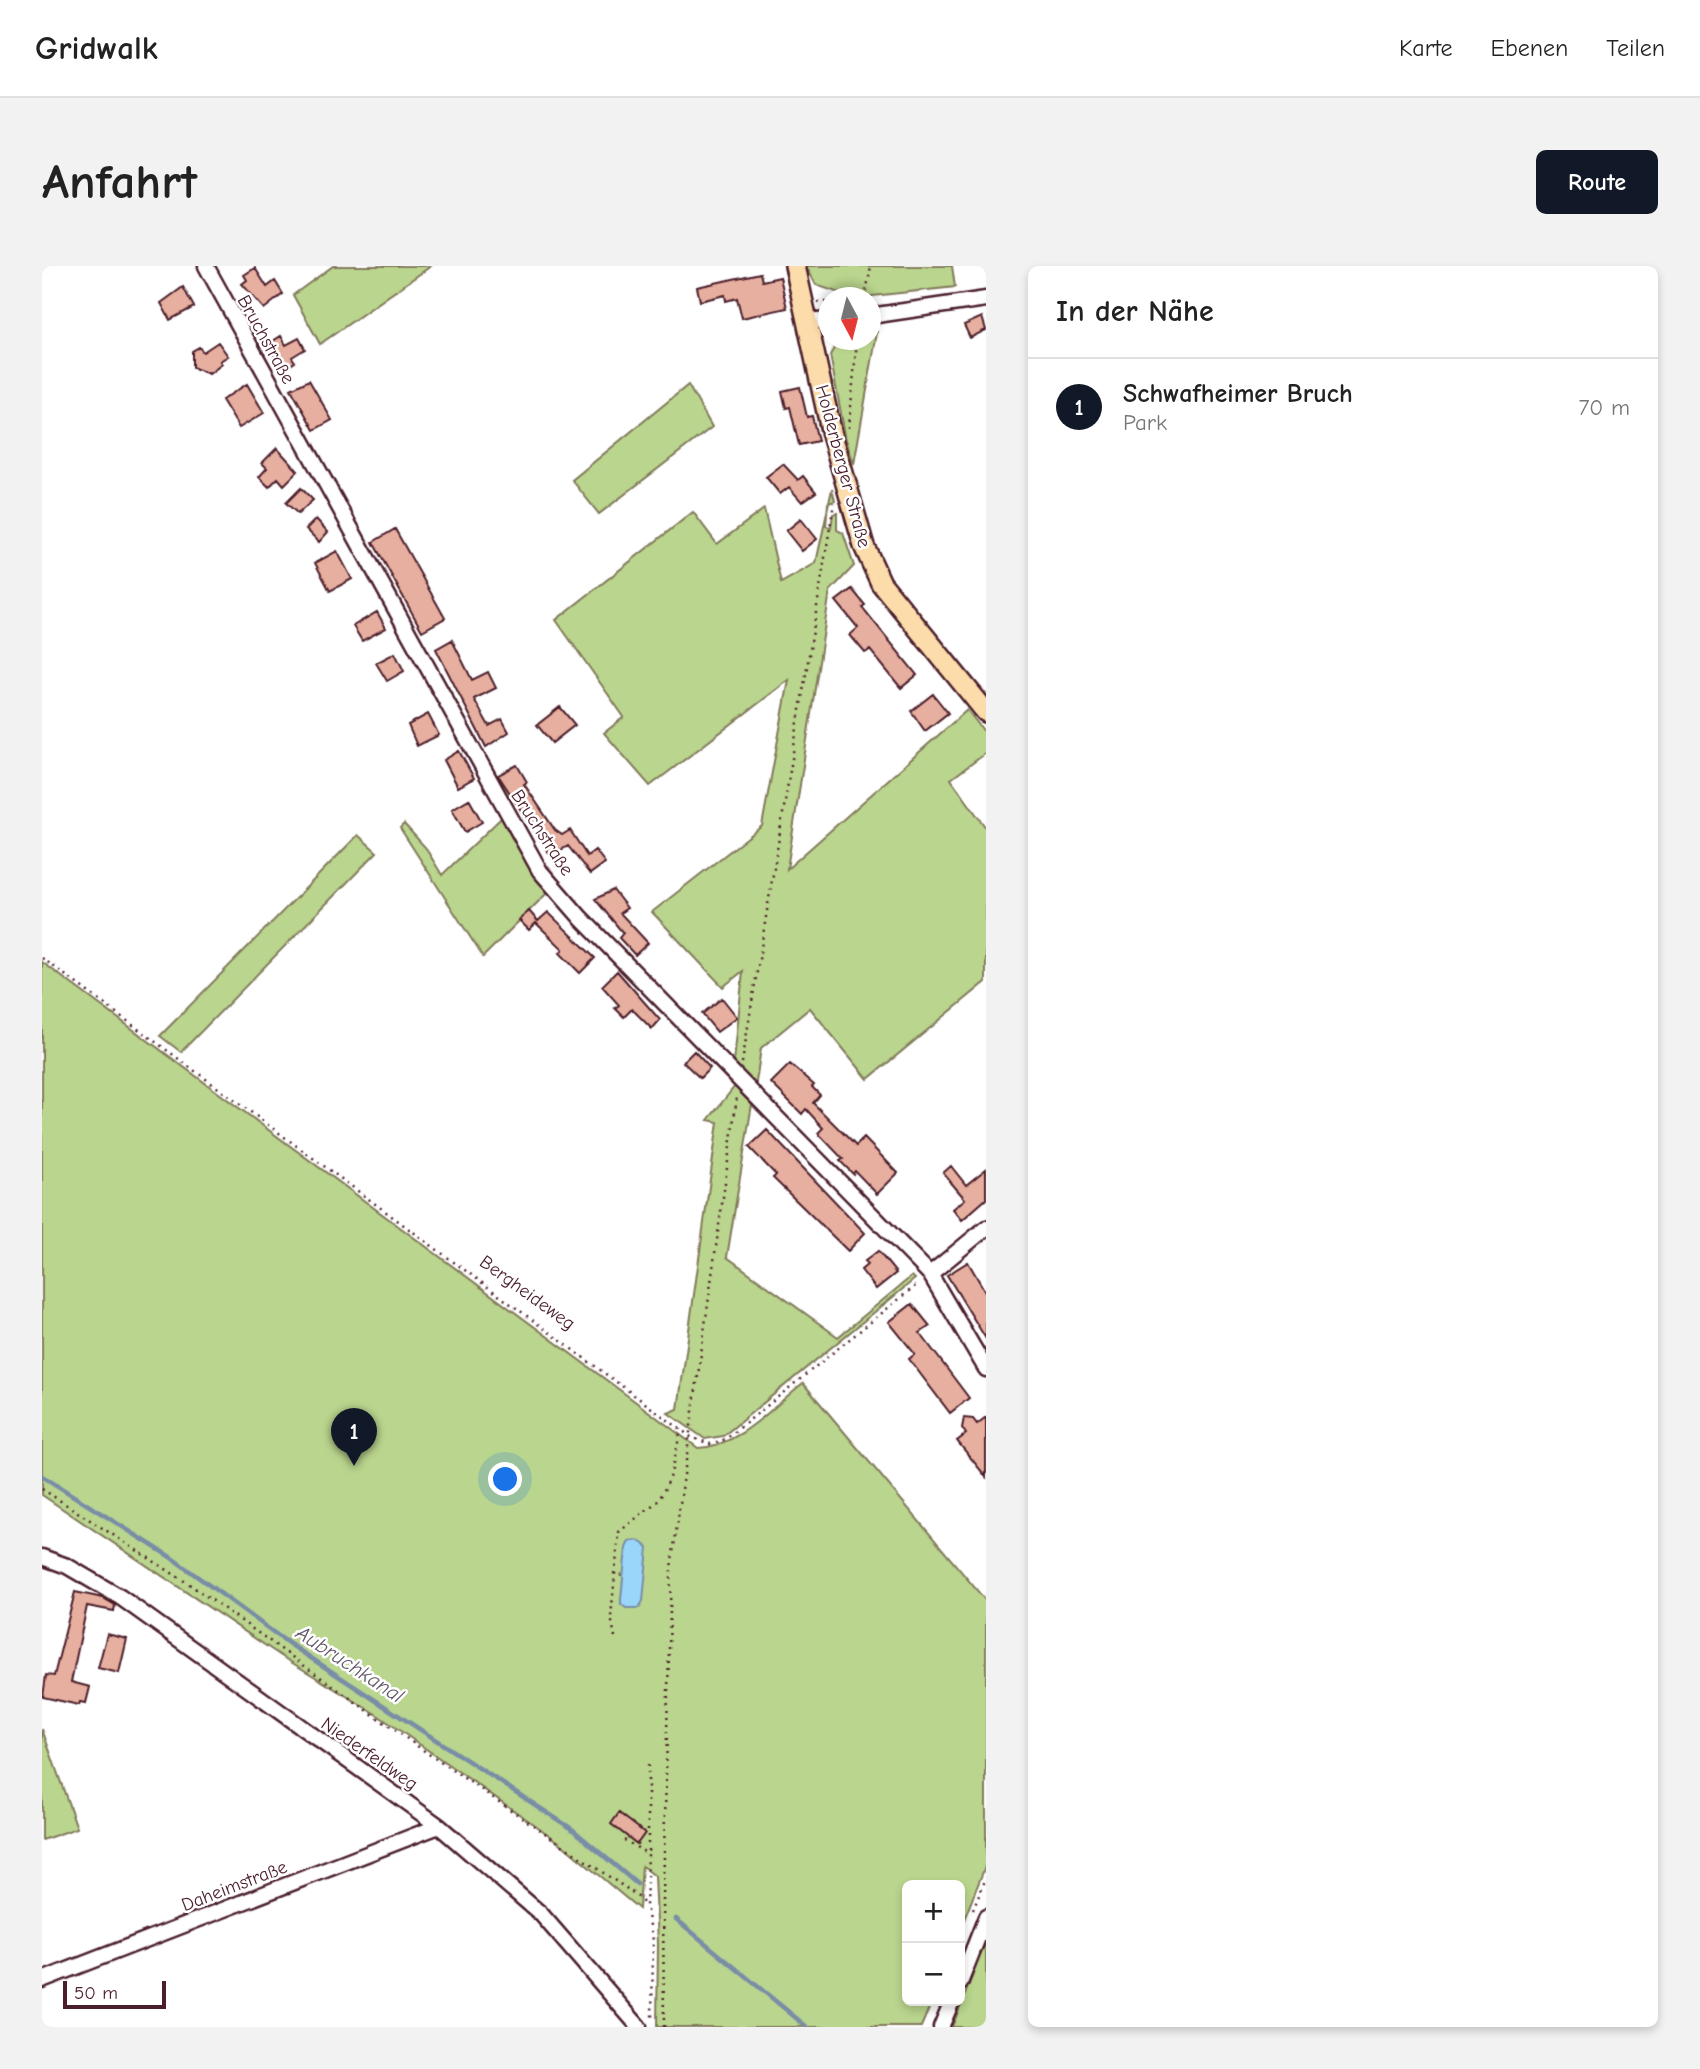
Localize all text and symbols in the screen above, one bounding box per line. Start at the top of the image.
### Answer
text: Gridwalk [35,29,158,67]
text: Karte [1399,34,1452,62]
text: Ebenen [1490,34,1568,62]
text: Teilen [1606,34,1665,62]
button: Route [1536,150,1658,214]
text: Anfahrt [42,154,197,210]
north arrow [818,287,881,350]
street label: Bruchstraße [233,291,300,388]
text: In der Nähe [1056,294,1214,329]
text: Schwafheimer Bruch [1123,379,1353,409]
street label: Holderberger Straße [811,382,875,550]
text: 1 [1074,394,1084,421]
text: 70 m [1578,394,1630,421]
text: Park [1123,409,1167,436]
street label: Bruchstraße [506,785,578,880]
street label: Bergheideweg [475,1251,579,1335]
pin: 1 [331,1408,377,1466]
your location [488,1462,522,1496]
water label: Aubruchkanal [291,1620,409,1708]
street label: Niederfeldweg [317,1712,422,1795]
street label: Daheimstraße [178,1856,290,1916]
map controls [902,1880,965,2006]
button: + [902,1880,965,1943]
button: − [902,1943,965,2006]
scale bar [63,1978,166,2010]
text: 50 m [74,1982,118,2004]

